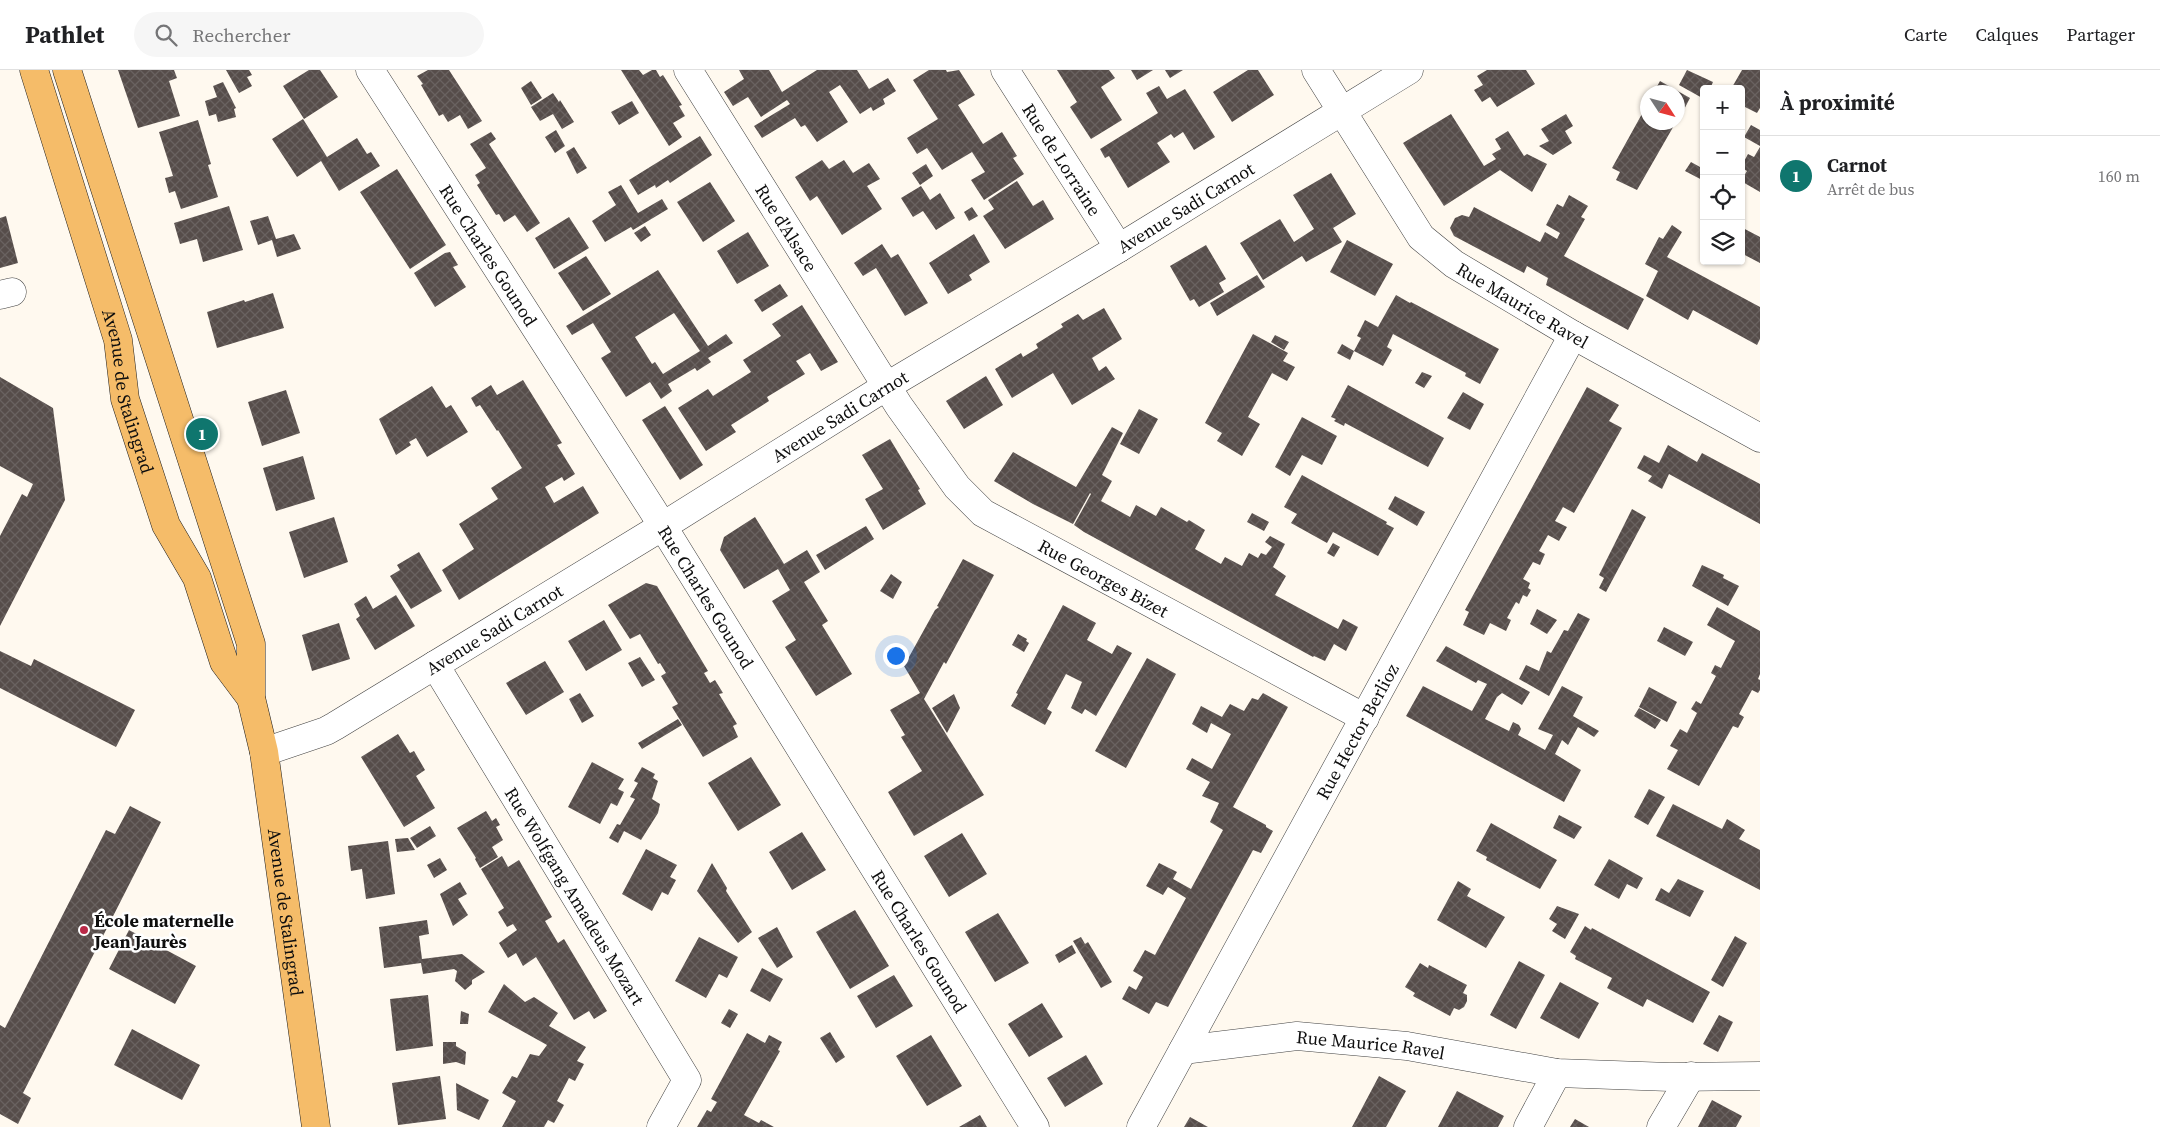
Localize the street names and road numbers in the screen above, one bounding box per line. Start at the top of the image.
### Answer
street label: Rue de Lorraine [1017,98,1108,220]
street label: Avenue Sadi Carnot [1112,156,1259,259]
street label: Rue Charles Gounod [434,179,544,331]
street label: Rue d'Alsace [750,179,824,276]
street label: Rue Maurice Ravel [1452,256,1593,354]
street label: Avenue de Stalingrad [97,306,161,476]
street label: Avenue Sadi Carnot [767,364,912,468]
street label: Rue Charles Gounod [653,520,760,673]
street label: Rue Georges Bizet [1034,533,1173,623]
street label: Avenue Sadi Carnot [421,578,567,680]
street label: Rue Hector Berlioz [1310,659,1404,804]
street label: Rue Wolfgang Amadeus Mozart [499,782,651,1010]
street label: Avenue de Stalingrad [262,827,310,997]
street label: Rue Charles Gounod [866,865,974,1017]
street label: Rue Maurice Ravel [1295,1023,1447,1065]

